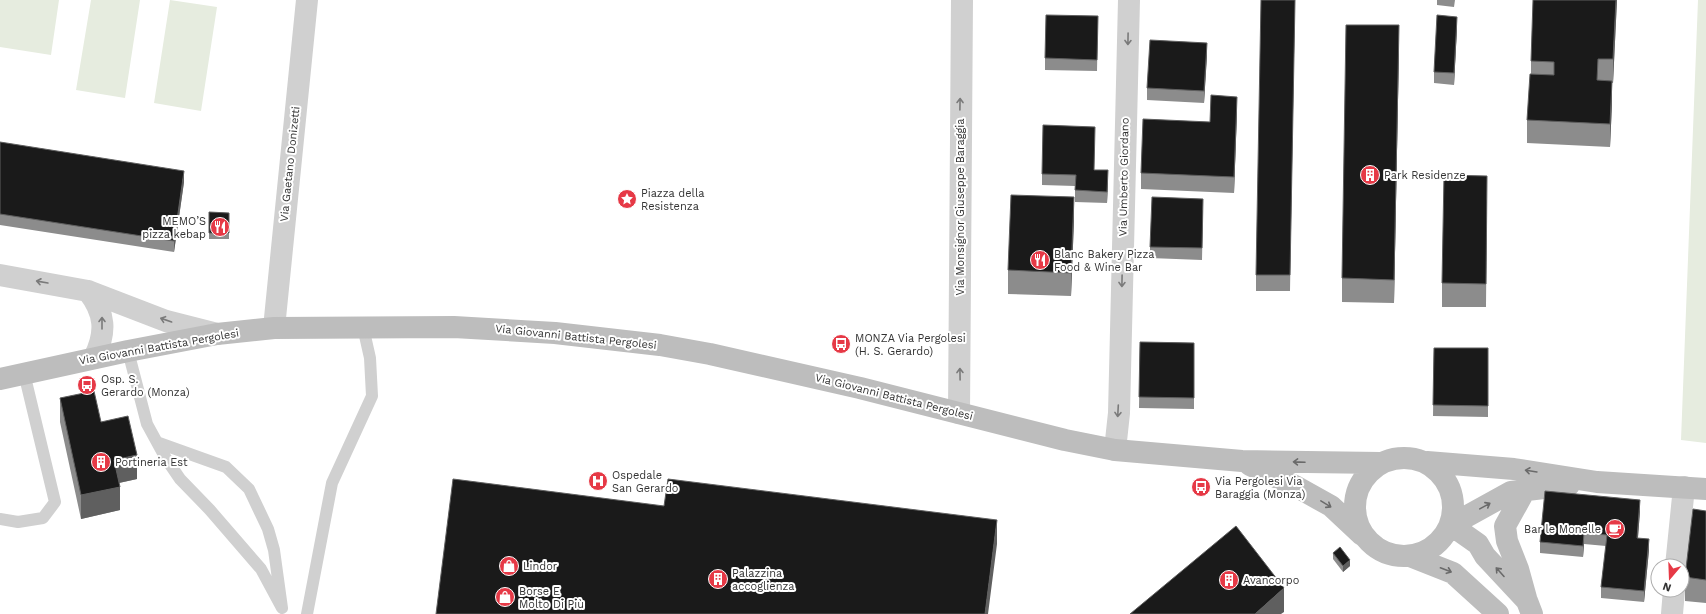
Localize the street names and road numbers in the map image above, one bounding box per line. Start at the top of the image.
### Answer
street label: Via Gaetano Donizetti [277,106,303,222]
street label: Via Umberto Giordano [1116,118,1132,236]
street label: Via Monsignor Giuseppe Baraggia [954,119,967,296]
street label: Via Giovanni Battista Pergolesi [495,322,657,352]
street label: Via Giovanni Battista Pergolesi [78,327,240,367]
street label: Via Giovanni Battista Pergolesi [814,371,974,423]

